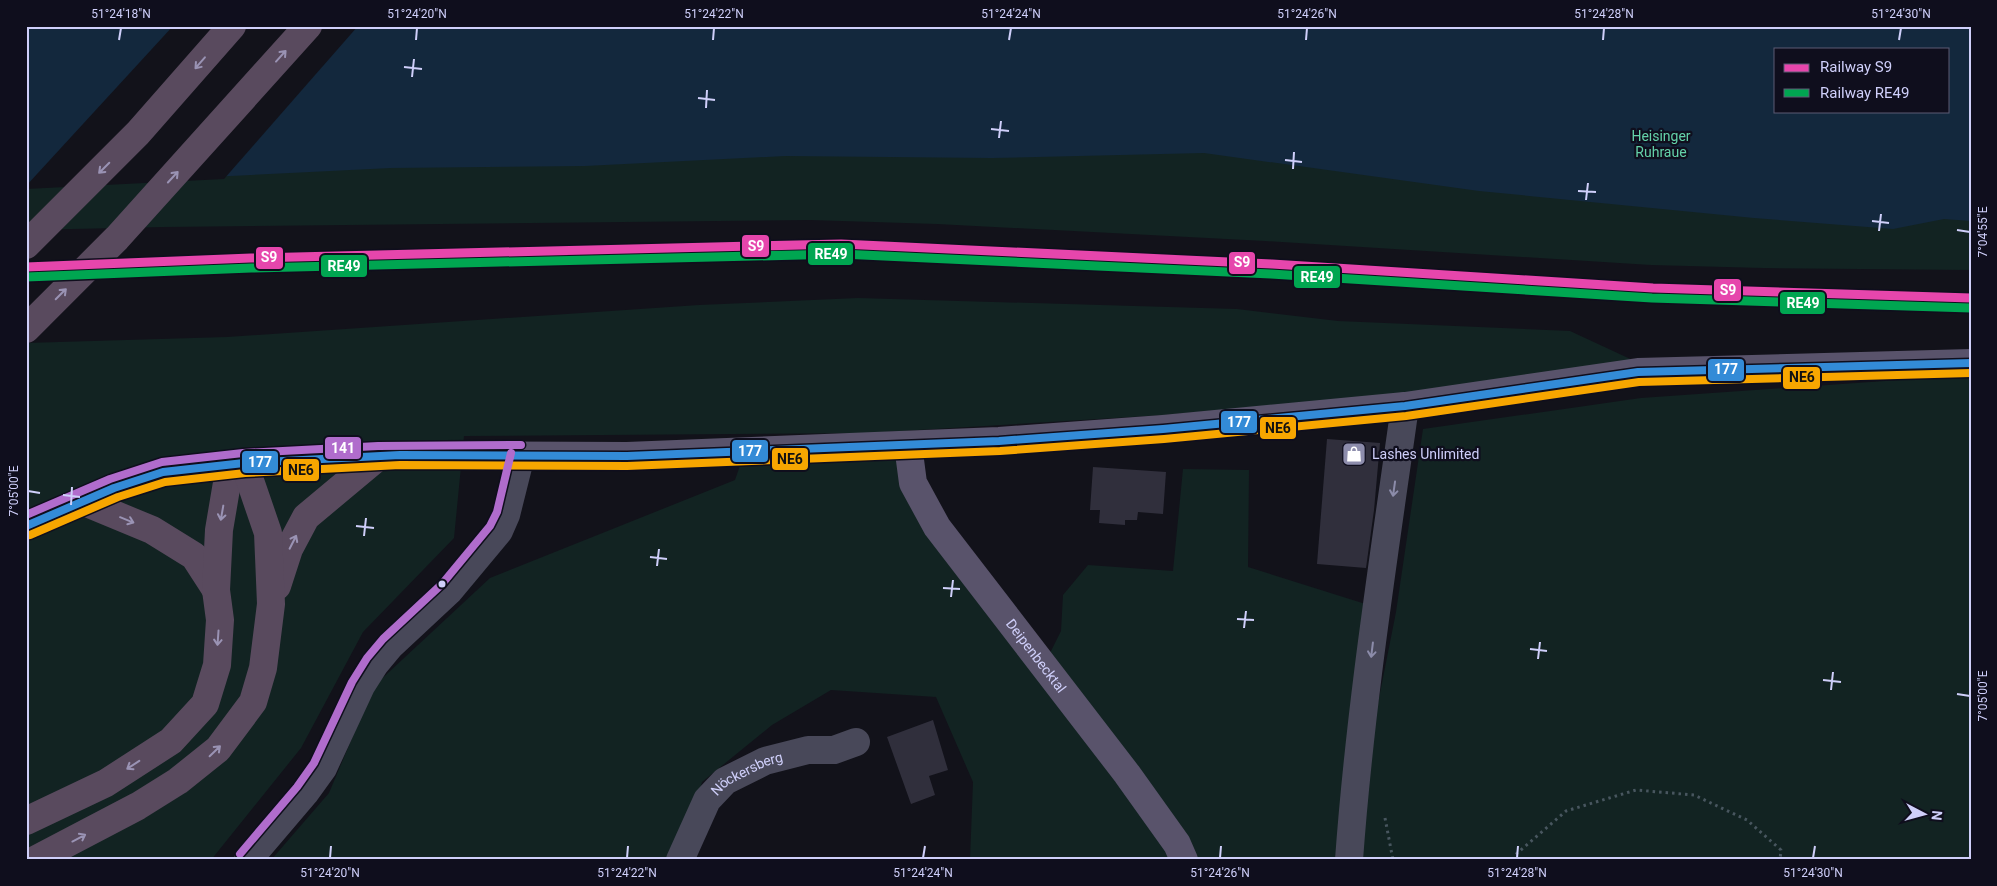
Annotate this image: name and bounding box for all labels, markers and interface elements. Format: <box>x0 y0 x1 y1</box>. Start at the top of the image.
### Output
text: 51°24'18"N <box>91 7 151 21</box>
text: 51°24'20"N <box>387 7 447 21</box>
text: 51°24'22"N <box>684 7 744 21</box>
text: 51°24'24"N <box>981 7 1041 21</box>
text: 51°24'26"N <box>1277 7 1337 21</box>
text: 51°24'28"N <box>1574 7 1634 21</box>
text: 51°24'30"N <box>1871 7 1931 21</box>
legend <box>1774 48 1950 112</box>
one-way arrow <box>276 49 287 62</box>
one-way arrow <box>194 56 205 69</box>
text: Railway S9 <box>1820 58 1892 76</box>
text: Railway RE49 <box>1820 84 1909 102</box>
park label: Heisinger Ruhraue <box>1631 128 1691 160</box>
one-way arrow <box>98 162 110 174</box>
one-way arrow <box>167 171 179 183</box>
text: 7°04'55"E <box>1976 206 1990 257</box>
line badge: S9 <box>741 234 770 258</box>
text: S9 <box>748 238 764 254</box>
line badge: RE49 <box>807 242 854 266</box>
line badge: S9 <box>255 246 284 270</box>
text: RE49 <box>815 246 847 262</box>
text: S9 <box>261 249 277 265</box>
line badge: S9 <box>1228 251 1256 275</box>
line badge: RE49 <box>320 254 368 278</box>
text: S9 <box>1234 254 1250 270</box>
text: RE49 <box>328 258 360 274</box>
line badge: RE49 <box>1293 265 1341 289</box>
text: RE49 <box>1301 269 1333 285</box>
line badge: S9 <box>1713 278 1742 302</box>
text: S9 <box>1720 282 1736 298</box>
one-way arrow <box>55 288 67 301</box>
line badge: RE49 <box>1779 291 1826 315</box>
text: RE49 <box>1787 295 1819 311</box>
line badge: 177 <box>1707 358 1745 382</box>
text: 177 <box>1714 361 1738 377</box>
line badge: NE6 <box>1782 366 1821 390</box>
text: NE6 <box>1789 369 1815 385</box>
line badge: 177 <box>1220 410 1258 434</box>
text: 177 <box>1227 414 1251 430</box>
line badge: NE6 <box>1259 416 1297 440</box>
text: NE6 <box>1265 420 1291 436</box>
line badge: 141 <box>324 436 362 460</box>
line badge: 177 <box>731 439 769 463</box>
text: 141 <box>331 440 355 456</box>
shop icon: Lashes Unlimited <box>1341 441 1367 467</box>
text: 177 <box>738 443 762 459</box>
place label: Lashes Unlimited <box>1372 446 1479 462</box>
line badge: NE6 <box>771 447 809 471</box>
line badge: 177 <box>241 450 279 474</box>
text: NE6 <box>777 451 803 467</box>
text: 177 <box>248 454 272 470</box>
line badge: NE6 <box>282 458 320 482</box>
text: NE6 <box>288 462 314 478</box>
text: 7°05'00"E <box>7 465 21 516</box>
one-way arrow <box>1389 480 1399 496</box>
one-way arrow <box>216 505 226 521</box>
one-way arrow <box>119 516 134 525</box>
one-way arrow <box>288 534 298 549</box>
unlabelled marker <box>437 579 447 589</box>
street label: Deipenbecktal <box>1003 616 1069 696</box>
one-way arrow <box>214 630 223 646</box>
one-way arrow <box>1367 641 1377 657</box>
text: 7°05'00"E <box>1976 670 1990 721</box>
one-way arrow <box>209 745 221 757</box>
street label: Nöckersberg <box>708 749 784 799</box>
one-way arrow <box>127 760 141 770</box>
north arrow <box>1900 788 1950 838</box>
text: N <box>1928 810 1945 821</box>
one-way arrow <box>71 833 86 843</box>
text: 51°24'20"N <box>300 866 360 880</box>
text: 51°24'22"N <box>597 866 657 880</box>
text: 51°24'24"N <box>893 866 953 880</box>
text: 51°24'26"N <box>1190 866 1250 880</box>
text: 51°24'28"N <box>1487 866 1547 880</box>
text: 51°24'30"N <box>1783 866 1843 880</box>

